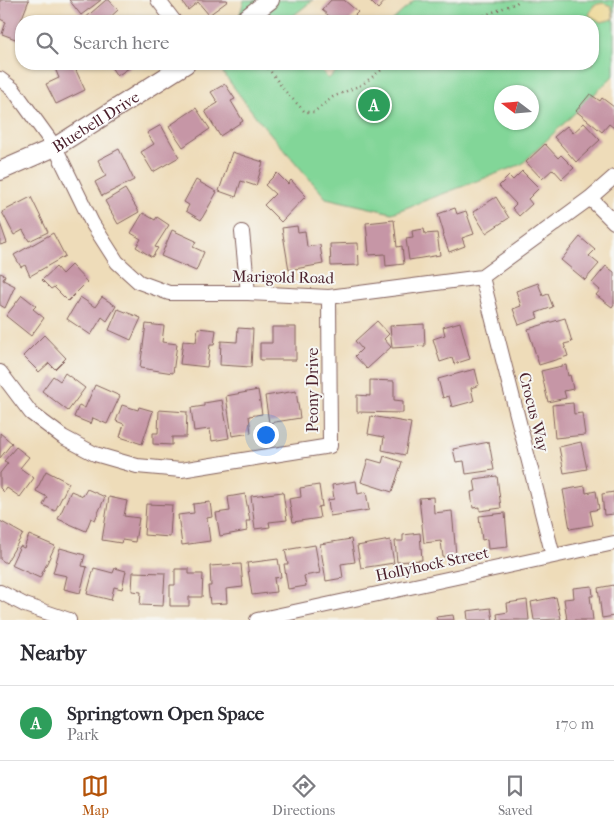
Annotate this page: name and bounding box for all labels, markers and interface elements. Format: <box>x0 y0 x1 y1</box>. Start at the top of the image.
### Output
search box <box>15 15 599 70</box>
icon: search <box>33 29 61 57</box>
text: Search here <box>73 32 169 54</box>
north arrow <box>494 85 539 130</box>
pin: A <box>358 86 390 124</box>
street label: Bluebell Drive <box>49 87 143 156</box>
street label: Marigold Road <box>232 267 334 287</box>
street label: Peony Drive <box>303 347 322 433</box>
street label: Crocus Way <box>515 370 553 454</box>
your location <box>253 422 279 448</box>
street label: Hollyhock Street <box>374 543 491 585</box>
text: Nearby <box>20 641 86 665</box>
text: Springtown Open Space <box>67 703 264 725</box>
text: A <box>31 714 41 733</box>
text: 170 m <box>555 714 594 733</box>
text: Park <box>67 725 99 744</box>
tab: Map <box>81 772 109 819</box>
tab: Directions <box>272 772 335 819</box>
tab: Saved <box>498 772 533 819</box>

